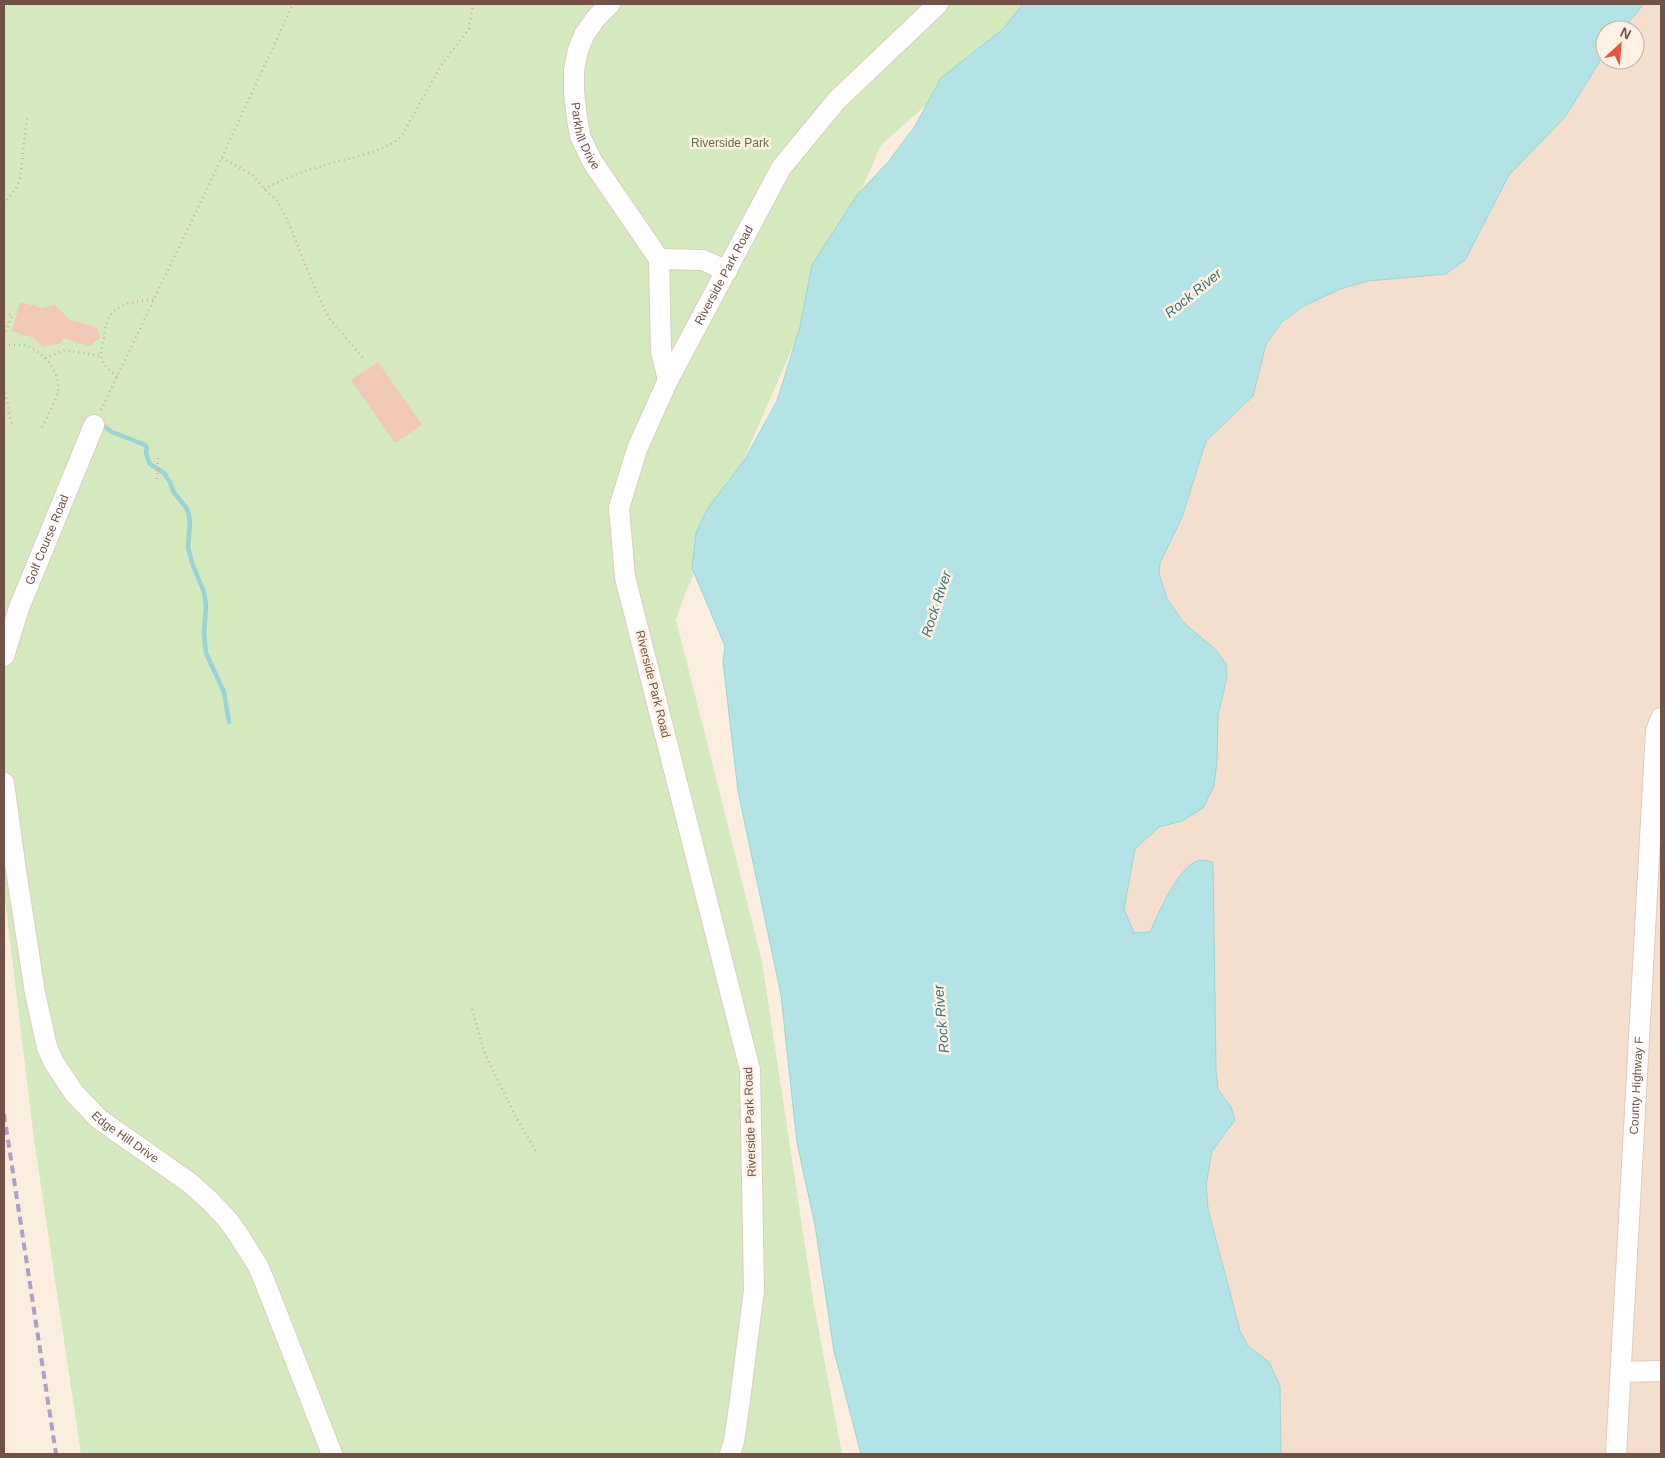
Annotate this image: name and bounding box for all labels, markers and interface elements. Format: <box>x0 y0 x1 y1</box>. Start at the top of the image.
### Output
north arrow <box>1595 20 1645 70</box>
text: N <box>1618 24 1634 43</box>
street label: Parkhill Drive <box>568 102 603 173</box>
park label: Riverside Park <box>691 136 770 150</box>
street label: Riverside Park Road <box>692 223 756 327</box>
water label: Rock River <box>1161 264 1226 321</box>
street label: Golf Course Road <box>22 493 72 587</box>
water label: Rock River <box>918 568 955 639</box>
street label: Riverside Park Road <box>633 629 673 739</box>
water label: Rock River <box>930 983 952 1054</box>
street label: County Highway F <box>1627 1036 1646 1135</box>
street label: Riverside Park Road <box>741 1067 759 1177</box>
street label: Edge Hill Drive <box>88 1108 162 1166</box>

